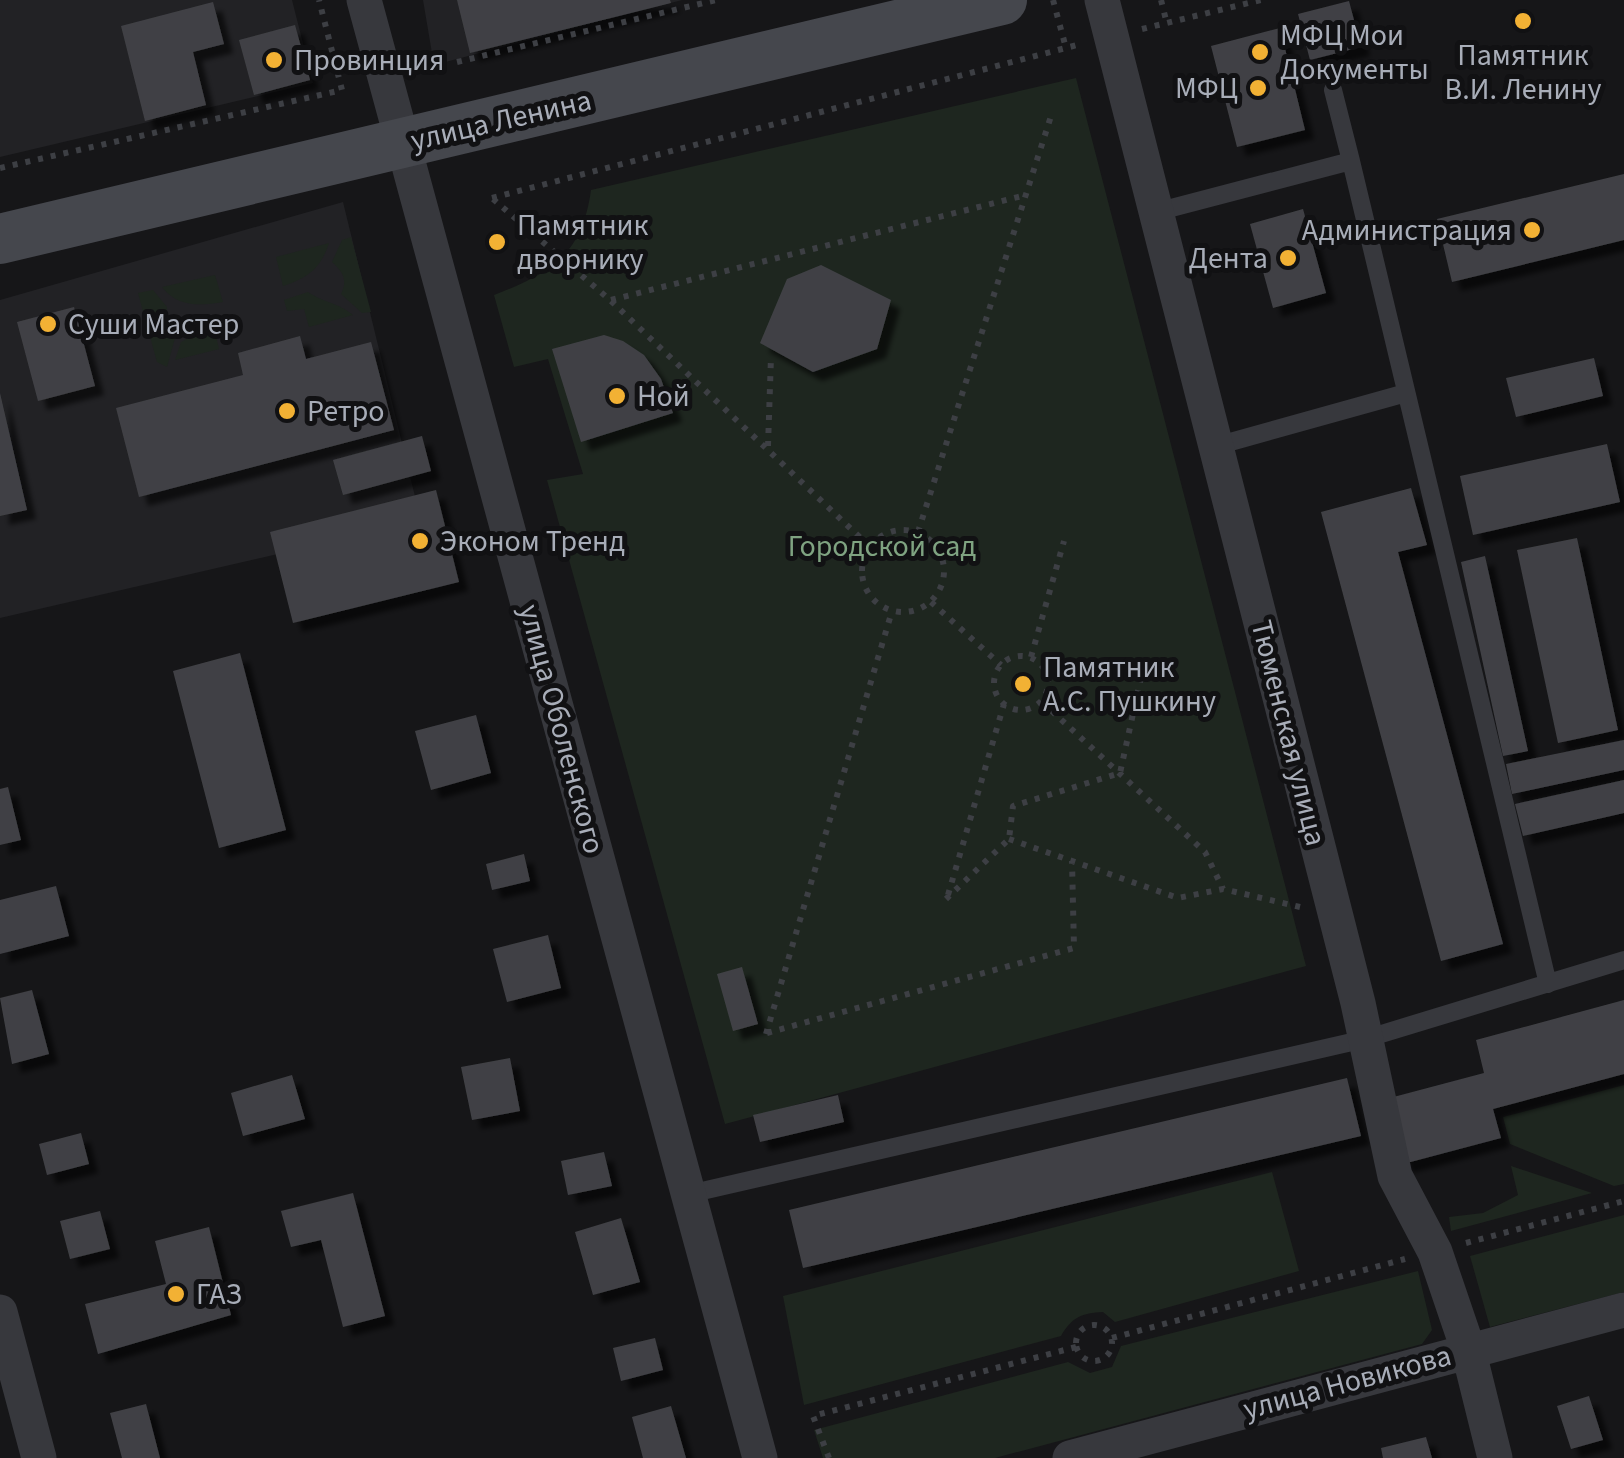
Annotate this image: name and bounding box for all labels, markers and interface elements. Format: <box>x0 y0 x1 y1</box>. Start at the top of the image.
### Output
marker: Памятник В.И. Ленину <box>1512 10 1534 32</box>
place label: МФЦ Мои Документы <box>1280 14 1429 91</box>
place label: Памятник В.И. Ленину <box>1445 34 1601 111</box>
place label: Провинция <box>294 39 444 82</box>
marker: МФЦ Мои Документы <box>1249 41 1271 63</box>
marker: Провинция <box>263 49 285 71</box>
place label: МФЦ <box>1175 67 1238 110</box>
marker: МФЦ <box>1247 77 1269 99</box>
street label: улица Ленина <box>407 79 596 162</box>
place label: Памятник дворнику <box>517 204 649 281</box>
place label: Администрация <box>1302 209 1512 252</box>
marker: Администрация <box>1521 219 1543 241</box>
marker: Памятник дворнику <box>486 231 508 253</box>
place label: Дента <box>1189 237 1268 280</box>
marker: Дента <box>1277 247 1299 269</box>
place label: Суши Мастер <box>68 303 239 346</box>
marker: Суши Мастер <box>37 313 59 335</box>
place label: Ной <box>637 375 690 418</box>
marker: Ной <box>606 385 628 407</box>
place label: Ретро <box>307 390 385 433</box>
marker: Ретро <box>276 400 298 422</box>
place label: Эконом Тренд <box>440 520 625 563</box>
park label: Городской сад <box>788 525 976 568</box>
marker: Эконом Тренд <box>409 530 431 552</box>
street label: улица Оболенского <box>508 600 615 859</box>
street label: Тюменская улица <box>1240 616 1337 850</box>
place label: Памятник А.С. Пушкину <box>1043 646 1216 723</box>
marker: Памятник А.С. Пушкину <box>1012 673 1034 695</box>
place label: ГАЗ <box>196 1273 242 1316</box>
marker: ГАЗ <box>165 1283 187 1305</box>
street label: улица Новикова <box>1238 1334 1456 1431</box>

